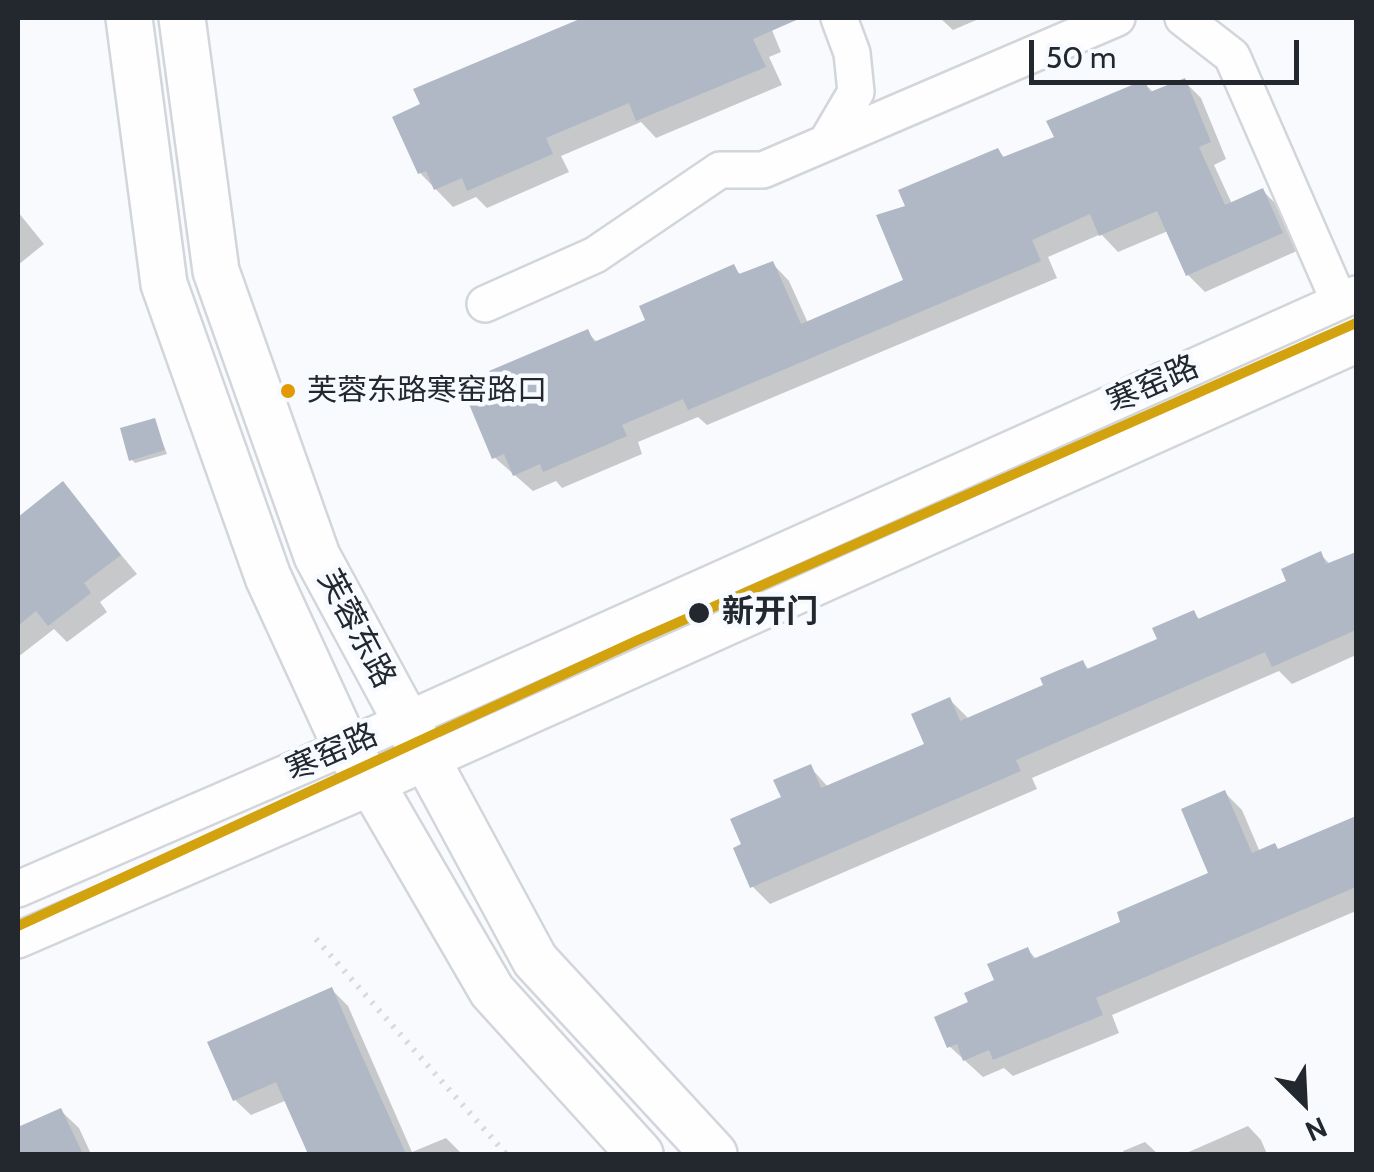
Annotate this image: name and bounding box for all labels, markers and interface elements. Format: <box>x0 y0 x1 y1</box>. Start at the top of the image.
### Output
scale bar <box>1034 20 1304 82</box>
text: 50 m <box>1046 39 1116 76</box>
street label: 寒窑路 <box>1101 348 1205 422</box>
place label: 芙蓉东路寒窑路口 <box>307 373 547 409</box>
marker: 芙蓉东路寒窑路口 <box>278 381 298 401</box>
street label: 芙蓉东路 <box>309 563 403 695</box>
place label: 新开门 <box>722 594 818 632</box>
marker: 新开门 <box>686 600 712 626</box>
street label: 寒窑路 <box>280 716 384 790</box>
north arrow <box>1254 1052 1354 1152</box>
text: N <box>1300 1110 1332 1149</box>

